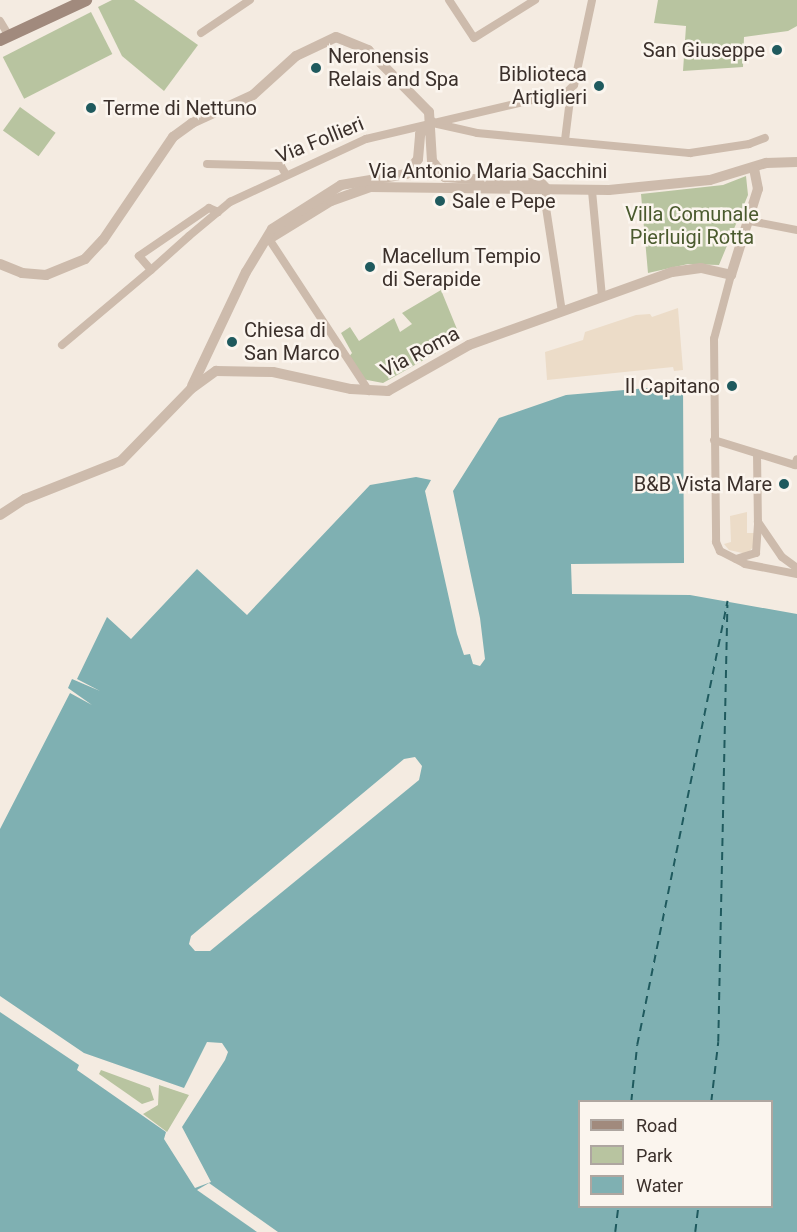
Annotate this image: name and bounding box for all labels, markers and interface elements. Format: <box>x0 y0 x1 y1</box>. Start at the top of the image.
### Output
place label: San Giuseppe <box>643 38 765 62</box>
marker: San Giuseppe <box>770 43 784 57</box>
place label: Neronensis Relais and Spa <box>328 45 459 92</box>
marker: Neronensis Relais and Spa <box>309 61 323 75</box>
place label: Biblioteca Artiglieri <box>499 62 587 109</box>
marker: Biblioteca Artiglieri <box>592 79 606 93</box>
place label: Terme di Nettuno <box>103 96 257 120</box>
marker: Terme di Nettuno <box>84 101 98 115</box>
street label: Via Follieri <box>273 112 367 168</box>
street label: Via Antonio Maria Sacchini <box>369 159 607 183</box>
place label: Sale e Pepe <box>452 189 556 213</box>
marker: Sale e Pepe <box>433 194 447 208</box>
park label: Villa Comunale Pierluigi Rotta <box>625 202 759 249</box>
place label: Macellum Tempio di Serapide <box>382 244 541 291</box>
marker: Macellum Tempio di Serapide <box>363 260 377 274</box>
place label: Chiesa di San Marco <box>244 318 340 365</box>
street label: Via Roma <box>377 321 463 383</box>
marker: Chiesa di San Marco <box>225 335 239 349</box>
place label: Il Capitano <box>625 374 720 398</box>
marker: Il Capitano <box>725 379 739 393</box>
place label: B&B Vista Mare <box>634 472 772 496</box>
marker: B&B Vista Mare <box>777 477 791 491</box>
legend <box>578 1100 773 1208</box>
text: Road <box>636 1115 677 1136</box>
text: Park <box>636 1145 672 1166</box>
text: Water <box>636 1175 683 1196</box>

